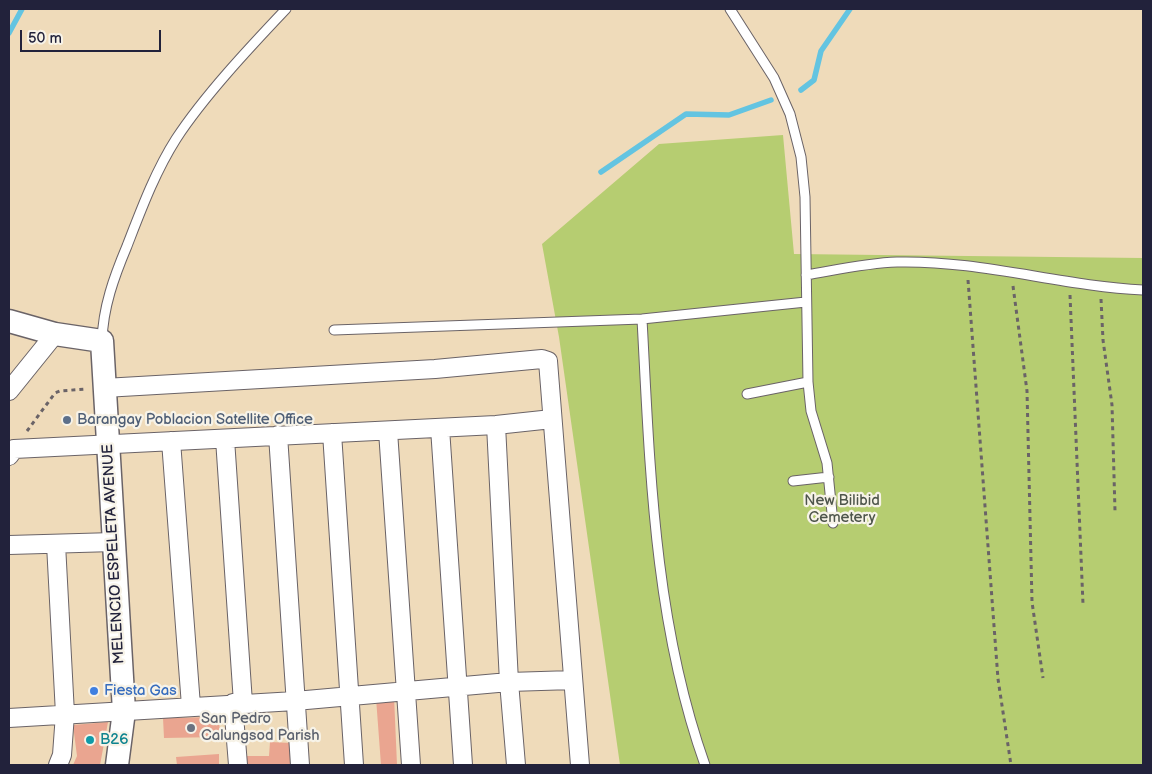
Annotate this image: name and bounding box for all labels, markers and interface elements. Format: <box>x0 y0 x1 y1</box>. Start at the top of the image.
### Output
scale bar <box>22 20 164 52</box>
text: 50 m <box>28 29 62 48</box>
place label: Barangay Poblacion Satellite Office <box>77 411 313 429</box>
marker: Barangay Poblacion Satellite Office <box>61 414 73 426</box>
street label: MELENCIO ESPELETA AVENUE <box>99 444 129 664</box>
park label: New Bilibid Cemetery <box>804 492 880 527</box>
place label: Fiesta Gas <box>104 682 177 700</box>
marker: Fiesta Gas <box>88 685 100 697</box>
place label: San Pedro Calungsod Parish <box>201 710 320 745</box>
marker: San Pedro Calungsod Parish <box>185 722 197 734</box>
place label: B26 <box>100 731 128 749</box>
marker: B26 <box>84 734 96 746</box>

